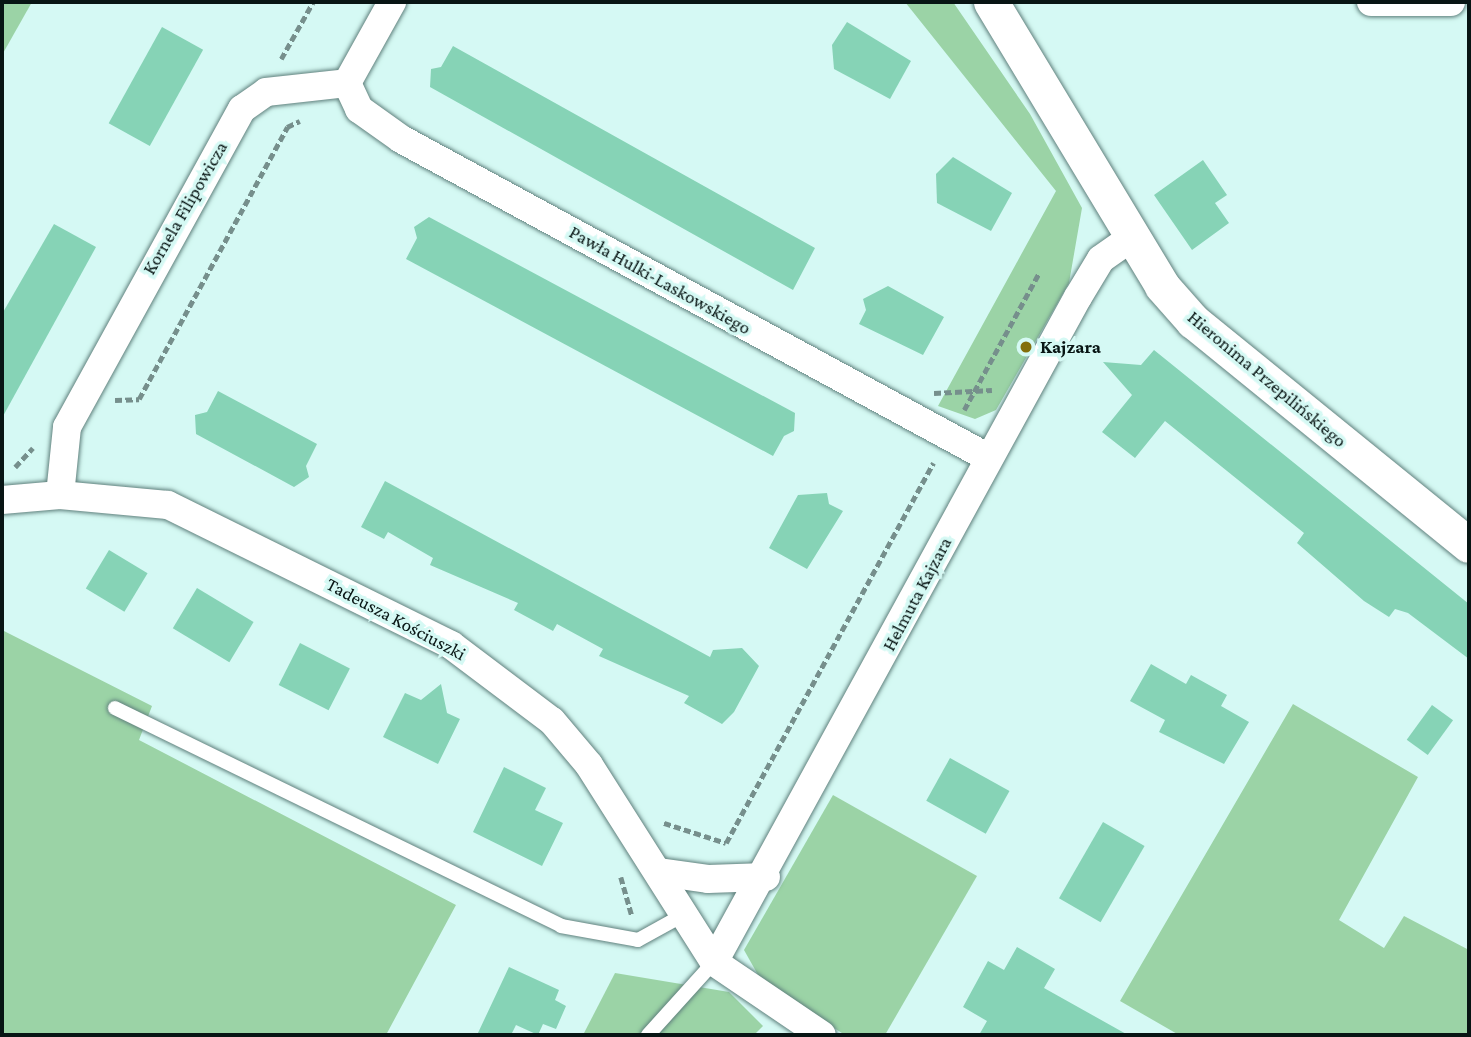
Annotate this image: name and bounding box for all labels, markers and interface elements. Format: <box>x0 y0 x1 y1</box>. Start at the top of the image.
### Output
street label: Kornela Filipowicza <box>138 137 232 279</box>
street label: Pawła Hulki-Laskowskiego <box>565 221 755 339</box>
street label: Hieronima Przepilińskiego <box>1183 306 1351 452</box>
place label: Kajzara <box>1040 336 1101 358</box>
marker: Kajzara <box>1018 339 1034 355</box>
street label: Helmuta Kajzara <box>877 533 957 655</box>
street label: Tadeusza Kościuszki <box>322 573 470 665</box>

